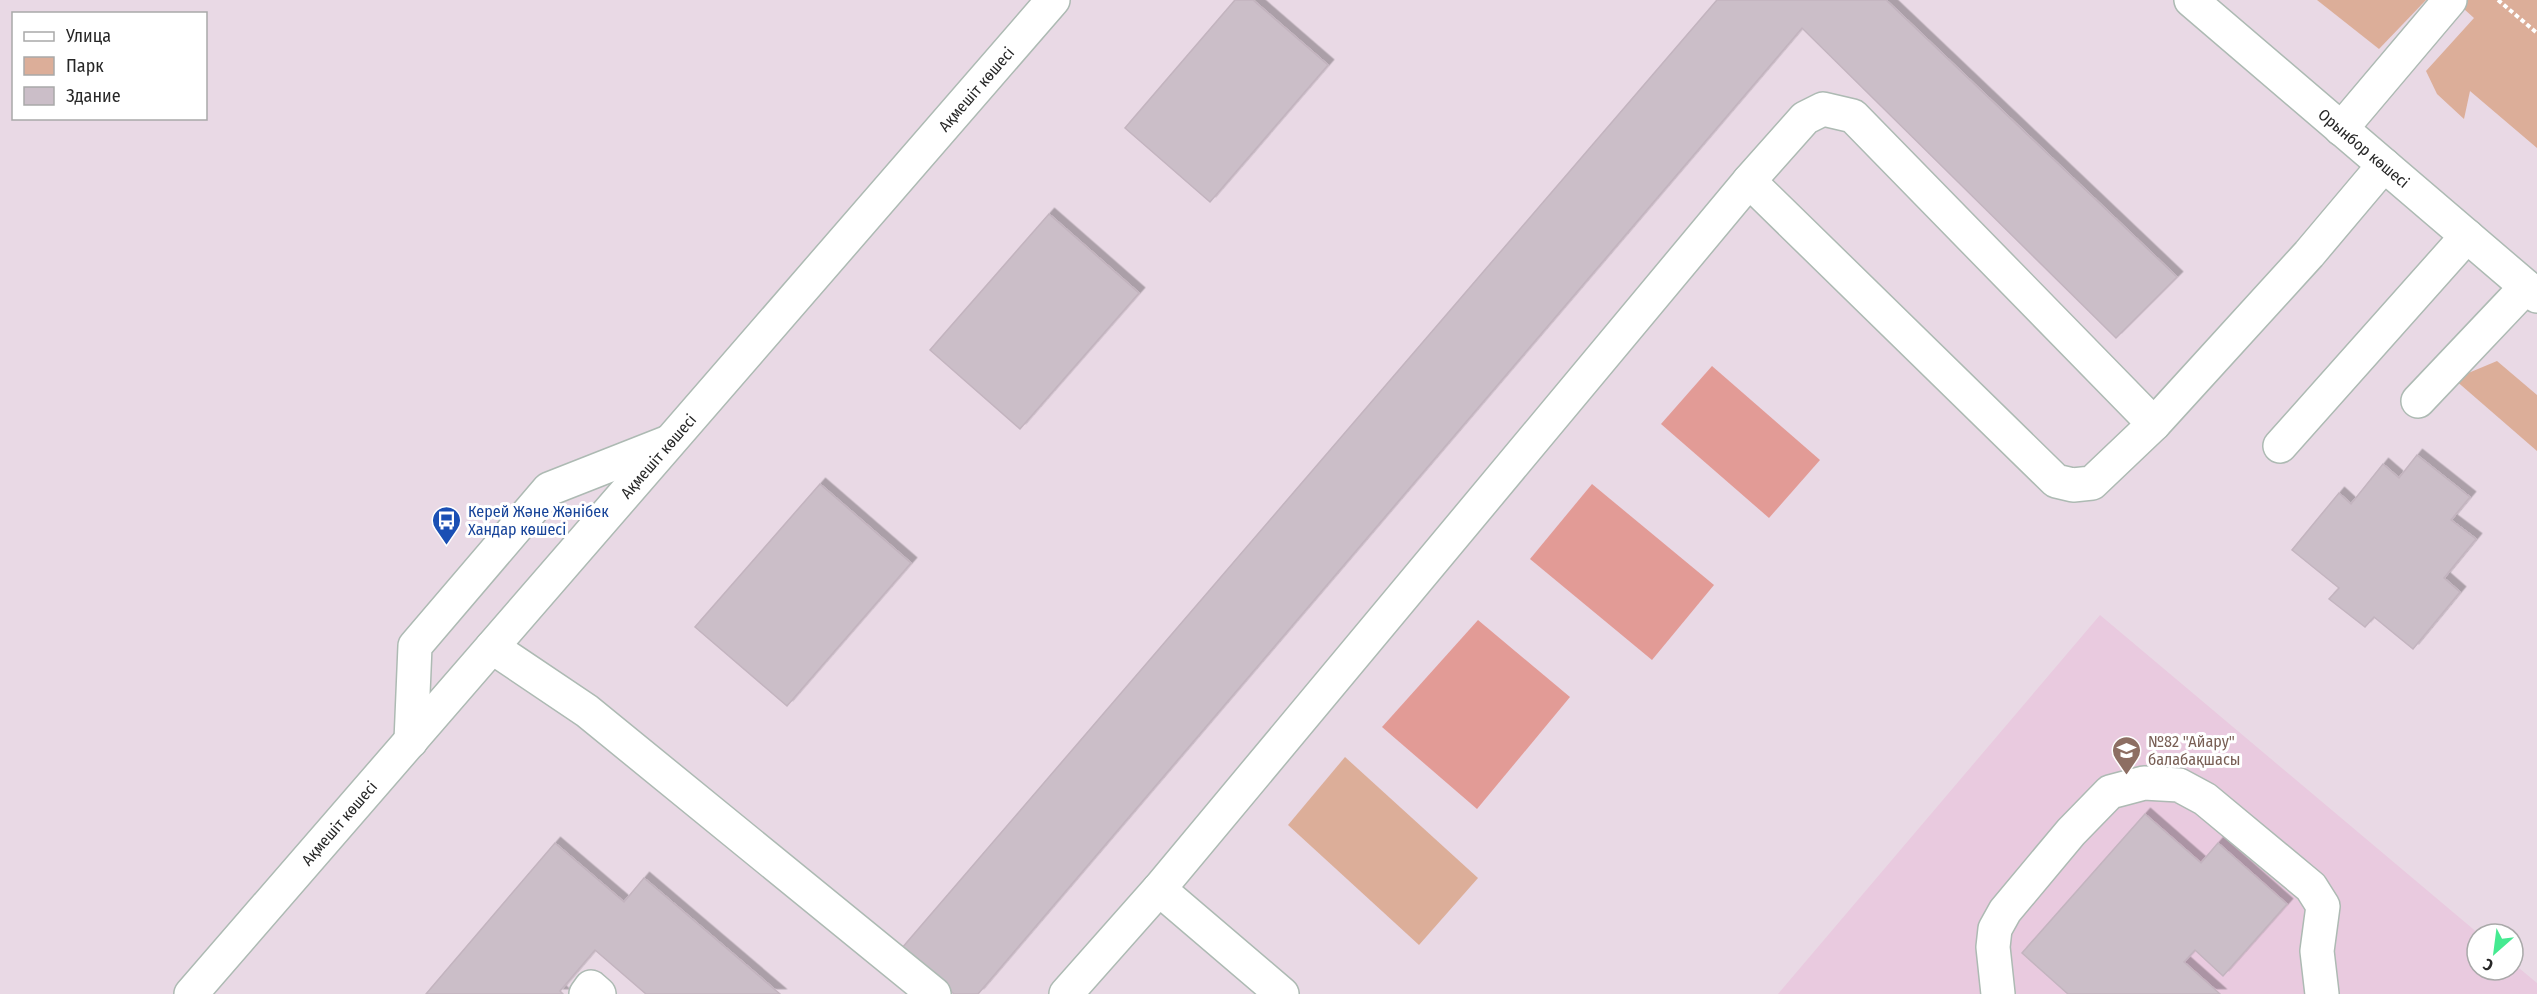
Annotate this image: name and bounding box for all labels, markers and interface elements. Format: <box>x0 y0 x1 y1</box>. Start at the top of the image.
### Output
legend <box>12 12 207 120</box>
text: Улица <box>65 25 111 47</box>
street label: Ақмешіт көшесі <box>935 43 1018 135</box>
text: Парк <box>66 55 104 77</box>
text: Здание <box>66 85 121 107</box>
street label: Орынбор көшесі <box>2314 105 2413 192</box>
street label: Ақмешіт көшесі <box>617 410 700 502</box>
place label: Керей Және Жәнібек Хандар көшесі <box>468 502 609 539</box>
bus stop icon: Керей Және Жәнібек Хандар көшесі <box>431 504 463 546</box>
place label: №82 "Айару" балабақшасы <box>2148 732 2240 769</box>
school or university icon: №82 "Айару" балабақшасы <box>2111 734 2143 776</box>
street label: Ақмешіт көшесі <box>298 777 381 869</box>
north arrow <box>2465 922 2525 982</box>
text: С <box>2479 954 2496 975</box>

